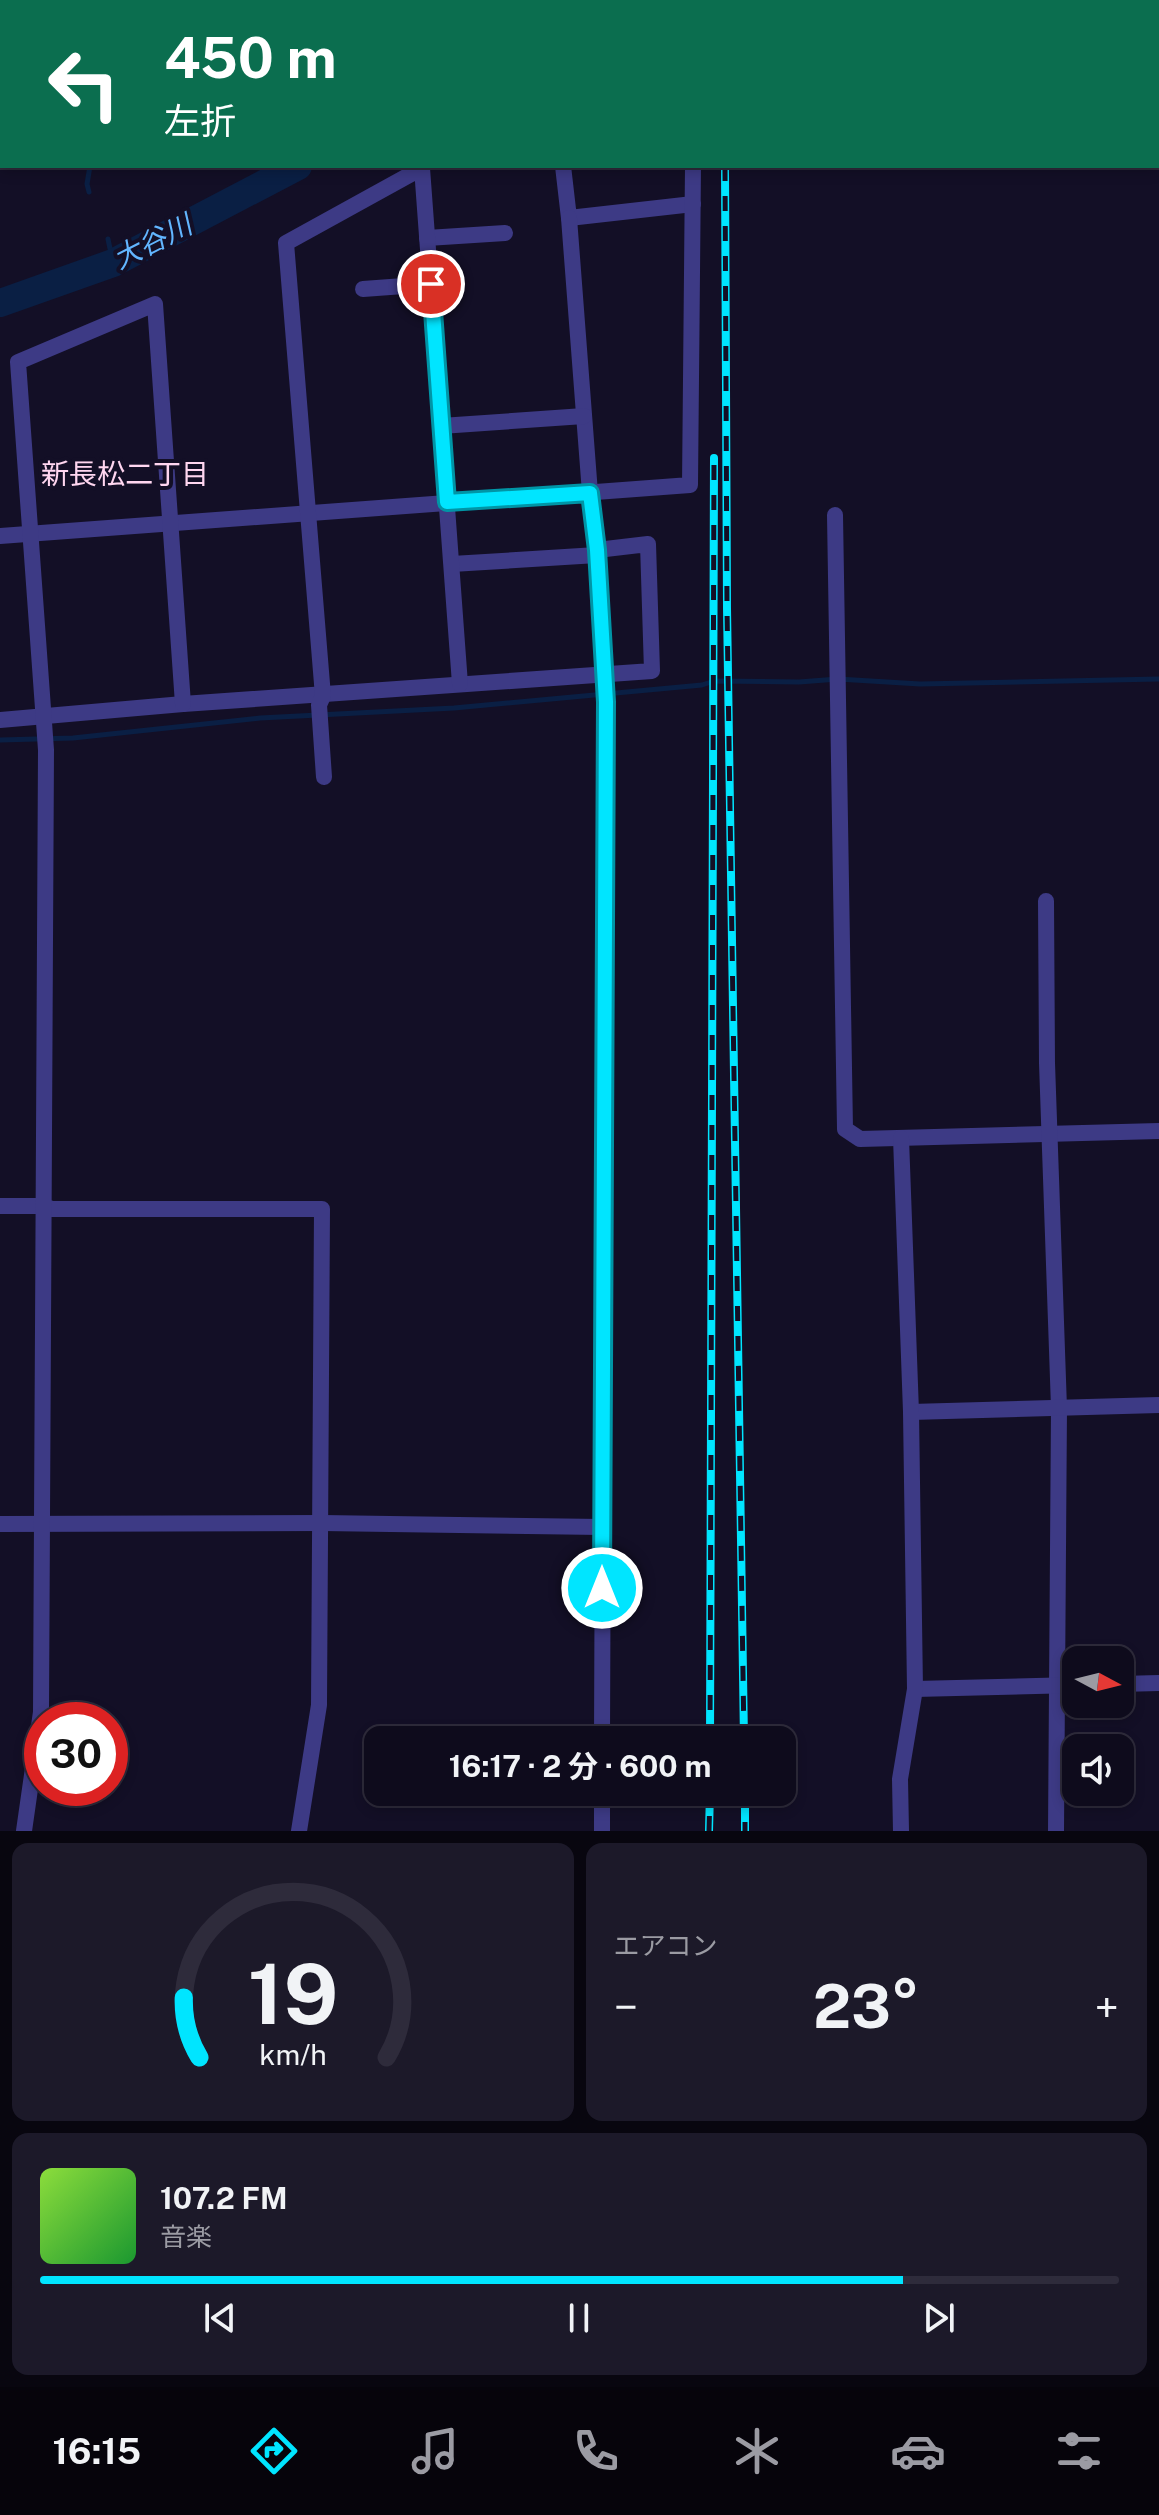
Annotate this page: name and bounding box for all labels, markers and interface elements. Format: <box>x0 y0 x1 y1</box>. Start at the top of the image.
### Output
text: 450 m <box>164 25 337 91</box>
icon: left <box>32 32 136 136</box>
text: 左折 <box>164 100 236 142</box>
water label: 大谷川 <box>107 206 200 275</box>
pin <box>397 250 465 318</box>
icon: arrive <box>409 262 453 306</box>
district label: 新長松二丁目 <box>41 457 209 490</box>
position arrow <box>560 1546 644 1630</box>
north arrow <box>1062 1646 1134 1718</box>
map controls <box>1062 1646 1134 1806</box>
speed limit sign: 30 <box>24 1702 128 1806</box>
button: sound <box>1062 1734 1134 1806</box>
text: 16:17 · 2 分 · 600 m <box>449 1748 711 1784</box>
text: エアコン <box>614 1930 718 1961</box>
text: 19 <box>248 1945 338 2043</box>
text: 23° <box>813 1971 919 2042</box>
text: − <box>614 1981 638 2033</box>
text: + <box>1095 1981 1119 2033</box>
text: km/h <box>259 2038 326 2071</box>
text: 107.2 FM <box>160 2180 287 2216</box>
text: 音楽 <box>160 2221 212 2252</box>
icon: previous <box>198 2296 242 2340</box>
icon: pause <box>557 2296 601 2340</box>
icon: next <box>917 2296 961 2340</box>
icon: directions <box>246 2423 302 2479</box>
icon: music <box>407 2423 463 2479</box>
icon: phone <box>568 2423 624 2479</box>
icon: climate <box>729 2423 785 2479</box>
icon: car <box>890 2423 946 2479</box>
icon: filters <box>1051 2423 1107 2479</box>
text: 16:15 <box>52 2430 141 2472</box>

